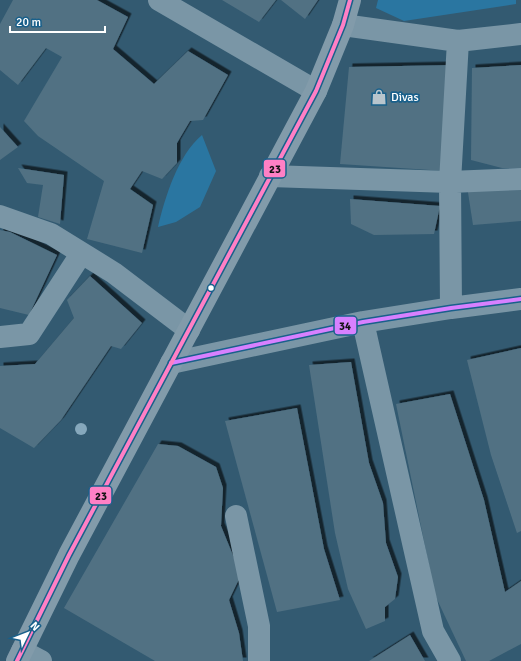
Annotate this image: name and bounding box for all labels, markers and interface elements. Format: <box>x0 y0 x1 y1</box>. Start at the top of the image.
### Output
scale bar <box>10 8 105 34</box>
text: 20 m <box>16 15 41 30</box>
shop icon: Divas <box>370 88 388 106</box>
place label: Divas <box>391 90 419 105</box>
line badge: 23 <box>263 159 286 178</box>
text: 23 <box>269 163 281 176</box>
unlabelled marker <box>206 283 216 293</box>
line badge: 34 <box>334 316 357 335</box>
text: 34 <box>339 320 351 333</box>
line badge: 23 <box>89 486 112 505</box>
text: 23 <box>95 490 107 503</box>
north arrow <box>8 613 48 653</box>
text: N <box>28 619 42 634</box>

